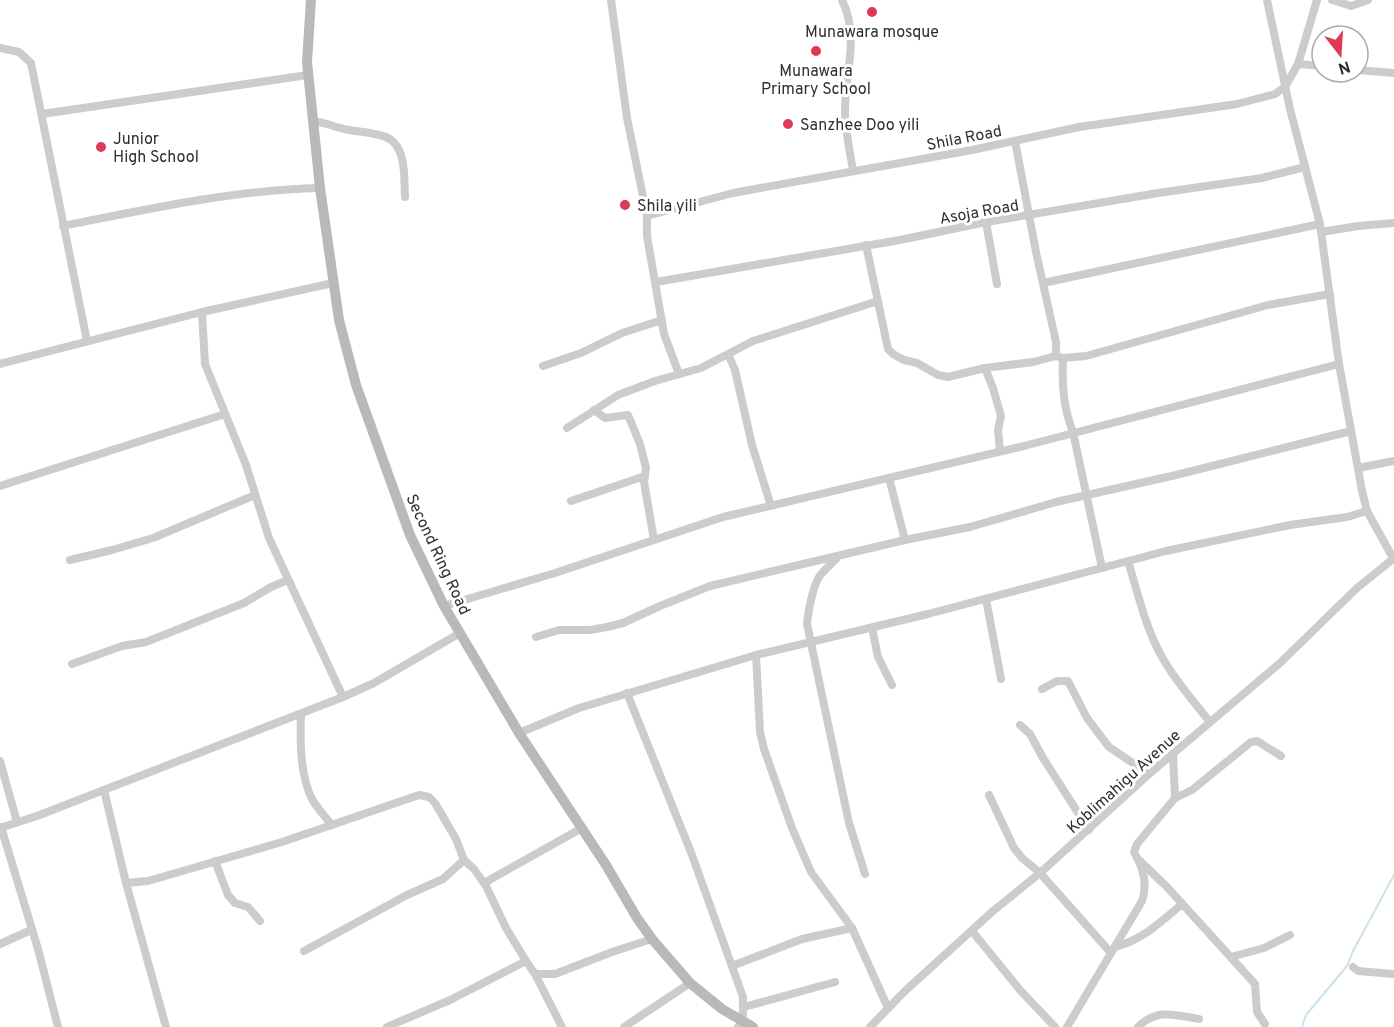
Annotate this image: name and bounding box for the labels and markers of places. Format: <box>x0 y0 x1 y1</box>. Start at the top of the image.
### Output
marker: Munawara mosque <box>865 5 879 19</box>
place label: Munawara mosque <box>805 23 939 43</box>
marker: Munawara Primary School <box>809 44 823 58</box>
place label: Munawara Primary School <box>761 62 871 100</box>
place label: Sanzhee Doo yili <box>800 116 919 136</box>
marker: Sanzhee Doo yili <box>781 117 795 131</box>
place label: Junior High School <box>113 130 199 168</box>
marker: Junior High School <box>94 140 108 154</box>
place label: Shila yili <box>637 197 697 217</box>
marker: Shila yili <box>618 198 632 212</box>

